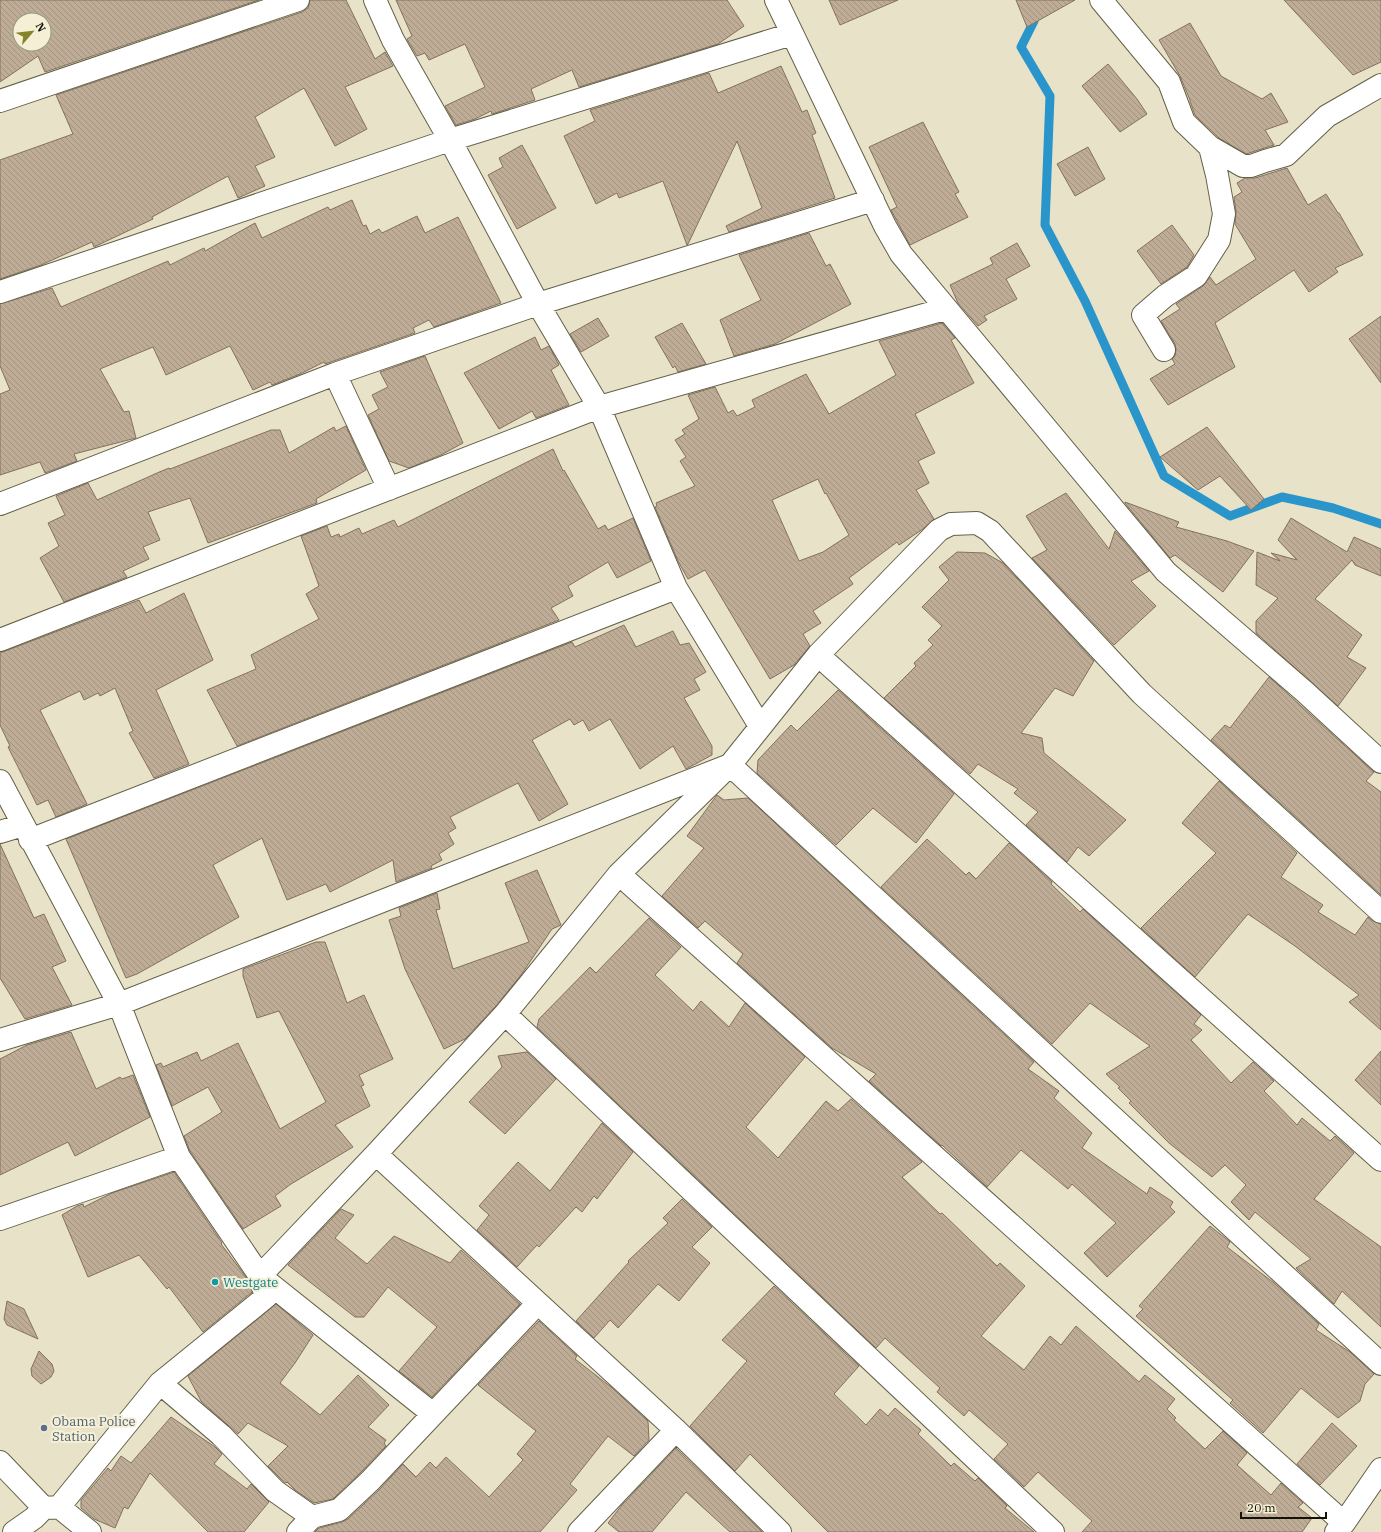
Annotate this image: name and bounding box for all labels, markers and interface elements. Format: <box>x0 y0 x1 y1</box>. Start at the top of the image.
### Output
north arrow <box>12 12 52 52</box>
text: N <box>33 20 49 35</box>
place label: Westgate <box>223 1274 278 1291</box>
marker: Westgate <box>210 1277 220 1287</box>
place label: Obama Police Station <box>52 1413 136 1445</box>
marker: Obama Police Station <box>39 1423 49 1433</box>
scale bar <box>1241 1494 1326 1520</box>
text: 20 m <box>1247 1500 1276 1515</box>

